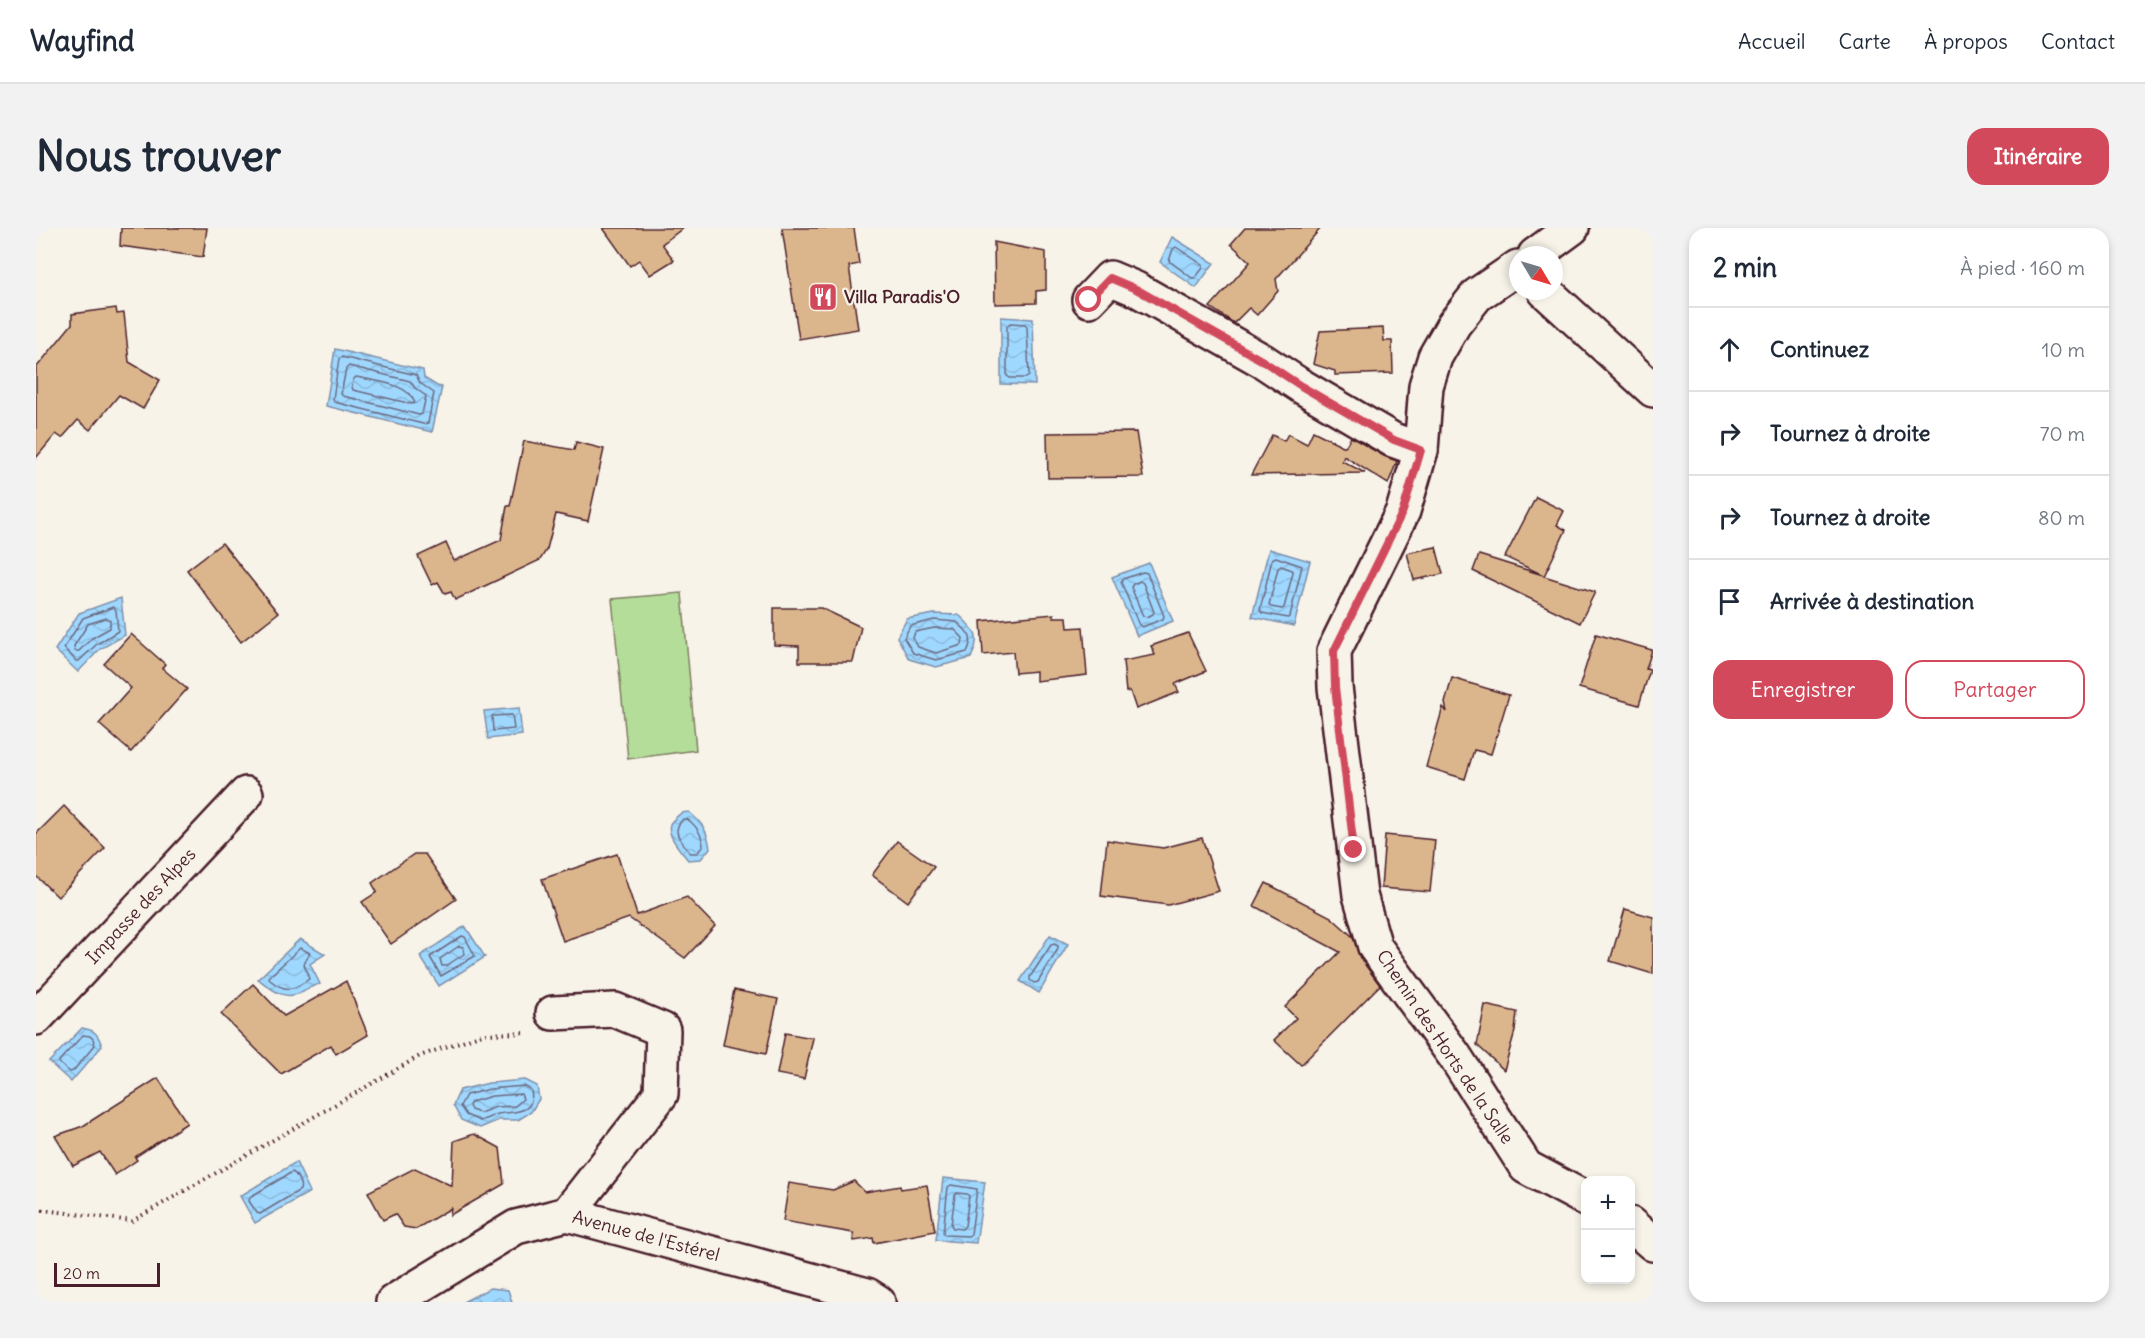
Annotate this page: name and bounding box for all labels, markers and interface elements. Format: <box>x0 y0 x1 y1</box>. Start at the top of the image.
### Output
text: Wayfind <box>30 23 134 59</box>
text: Accueil <box>1738 28 1806 55</box>
text: Carte <box>1839 28 1891 55</box>
text: À propos <box>1924 28 2008 55</box>
text: Contact <box>2041 28 2115 55</box>
button: Itinéraire <box>1967 128 2109 185</box>
text: Nous trouver <box>36 130 281 182</box>
north arrow <box>1509 246 1563 300</box>
text: 2 min <box>1713 251 1777 284</box>
text: À pied · 160 m <box>1960 255 2085 280</box>
restaurant icon: Villa Paradis'O <box>807 281 839 313</box>
place label: Villa Paradis'O <box>844 285 960 308</box>
route start <box>1075 286 1101 312</box>
icon: ahead <box>1713 333 1746 366</box>
text: Continuez <box>1770 335 1869 363</box>
text: 10 m <box>2042 337 2085 362</box>
icon: right <box>1713 417 1746 450</box>
text: Tournez à droite <box>1770 419 1930 447</box>
text: 70 m <box>2040 421 2085 446</box>
icon: right <box>1713 501 1746 534</box>
text: Tournez à droite <box>1770 503 1930 531</box>
text: 80 m <box>2038 505 2085 530</box>
icon: arrive <box>1713 585 1746 618</box>
text: Arrivée à destination <box>1770 587 1974 615</box>
button: Enregistrer <box>1713 660 1893 719</box>
button: Partager <box>1905 660 2085 719</box>
route end <box>1340 836 1366 862</box>
street label: Impasse des Alpes <box>81 843 200 969</box>
street label: Chemin des Horts de la Salle <box>1372 945 1519 1148</box>
map controls <box>1581 1176 1635 1284</box>
button: + <box>1581 1176 1635 1230</box>
street label: Avenue de l'Estérel <box>570 1205 722 1266</box>
button: − <box>1581 1230 1635 1284</box>
scale bar <box>54 1260 160 1288</box>
text: 20 m <box>63 1263 100 1283</box>

